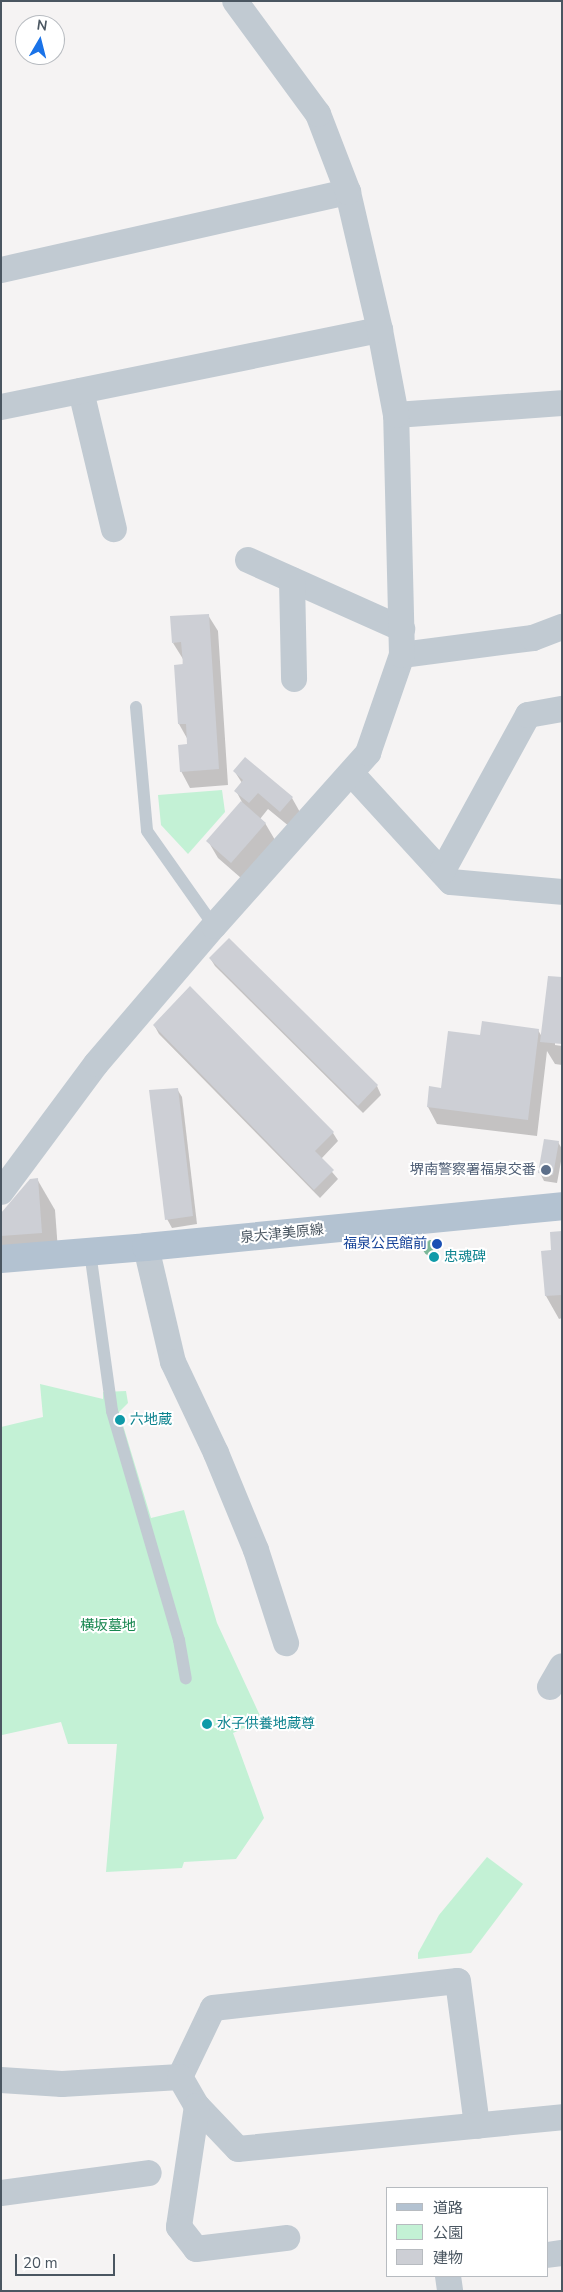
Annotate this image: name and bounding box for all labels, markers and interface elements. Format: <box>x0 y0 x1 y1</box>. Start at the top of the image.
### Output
north arrow <box>15 15 65 65</box>
text: N <box>35 16 49 36</box>
place label: 堺南警察署福泉交番 <box>410 1162 536 1178</box>
marker: 堺南警察署福泉交番 <box>540 1164 552 1176</box>
street label: 泉大津美原線 <box>239 1221 325 1247</box>
place label: 福泉公民館前 <box>343 1236 427 1252</box>
marker: 福泉公民館前 <box>431 1238 443 1250</box>
place label: 忠魂碑 <box>444 1249 486 1265</box>
marker: 忠魂碑 <box>428 1251 440 1263</box>
place label: 六地蔵 <box>130 1412 172 1428</box>
marker: 六地蔵 <box>114 1414 126 1426</box>
park label: 横坂墓地 <box>80 1618 136 1634</box>
place label: 水子供養地蔵尊 <box>217 1716 315 1732</box>
marker: 水子供養地蔵尊 <box>201 1718 213 1730</box>
legend <box>386 2187 548 2277</box>
text: 道路 <box>433 2198 463 2218</box>
text: 公園 <box>433 2223 463 2243</box>
scale bar <box>18 2244 118 2276</box>
text: 建物 <box>433 2248 463 2268</box>
text: 20 m <box>23 2253 58 2273</box>

